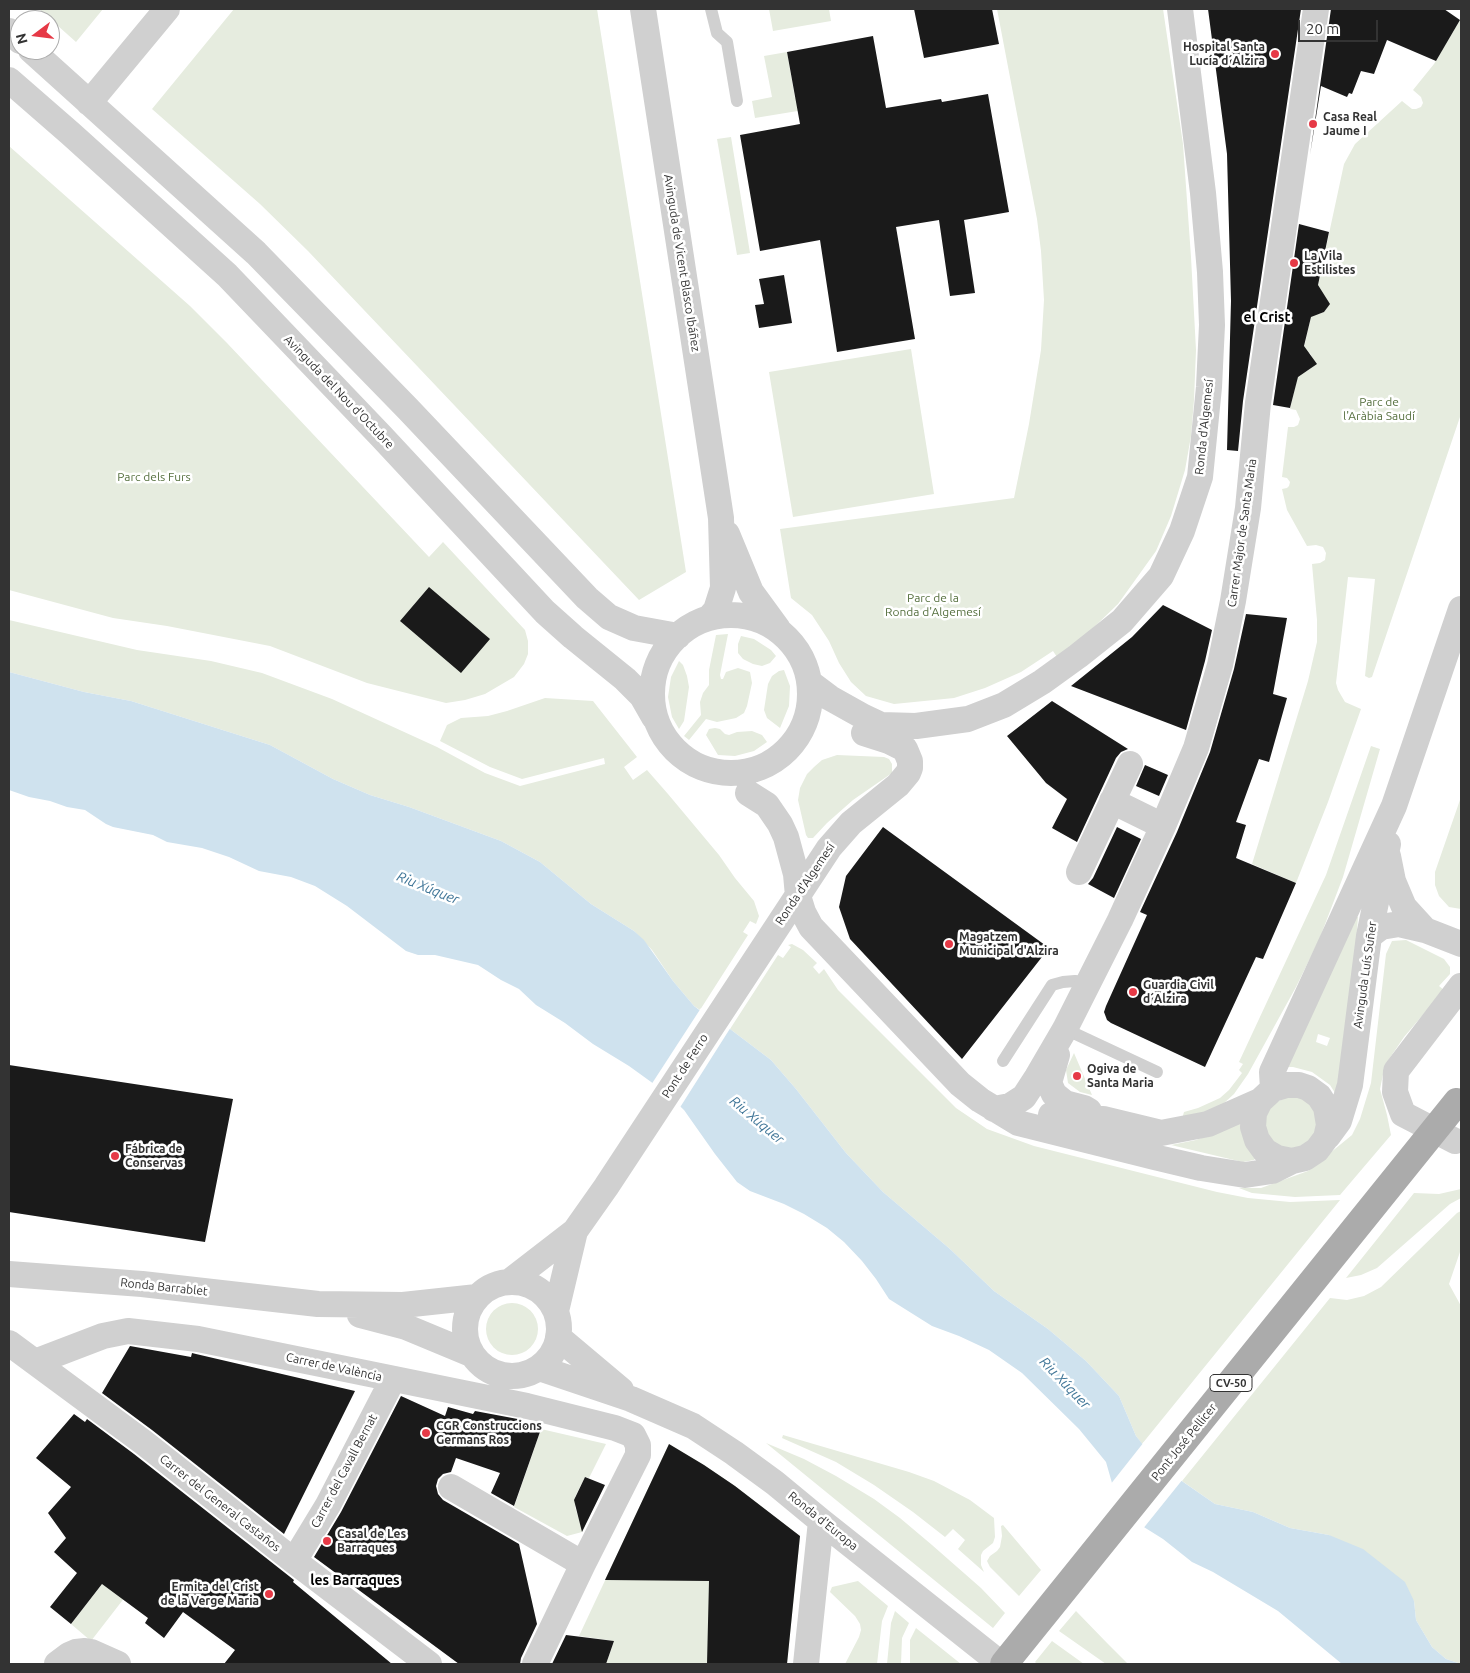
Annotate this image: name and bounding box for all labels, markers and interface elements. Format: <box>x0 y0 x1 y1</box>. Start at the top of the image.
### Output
north arrow <box>10 10 60 60</box>
scale bar <box>1300 10 1380 42</box>
text: 20 m <box>1306 20 1339 37</box>
text: N <box>12 32 31 46</box>
place label: Hospital Santa Lucía d´Alzira <box>1183 40 1265 68</box>
marker: Hospital Santa Lucía d´Alzira <box>1269 48 1281 60</box>
place label: Casa Real Jaume I <box>1323 110 1377 138</box>
marker: Casa Real Jaume I <box>1307 118 1319 130</box>
street label: Avinguda de Vicent Blasco Ibáñez <box>661 173 703 353</box>
place label: La Vila Estilistes <box>1304 249 1356 277</box>
marker: La Vila Estilistes <box>1288 257 1300 269</box>
district label: el Crist <box>1244 309 1290 325</box>
street label: Avinguda del Nou d'Octubre <box>281 332 397 452</box>
street label: Ronda d'Algemesí <box>1192 379 1216 475</box>
park label: Parc de l'Aràbia Saudí <box>1343 395 1415 423</box>
street label: Carrer Major de Santa Maria <box>1224 458 1260 608</box>
park label: Parc dels Furs <box>117 470 191 484</box>
park label: Parc de la Ronda d'Algemesí <box>885 591 981 619</box>
street label: Ronda d'Algemesí <box>772 840 838 928</box>
water label: Riu Xúquer <box>394 868 462 908</box>
street label: Avinguda Luís Suñer <box>1350 921 1380 1029</box>
place label: Magatzem Municipal d'Alzira <box>959 930 1059 958</box>
marker: Magatzem Municipal d'Alzira <box>943 938 955 950</box>
place label: Guardia Civil d´Alzira <box>1143 978 1214 1006</box>
marker: Guardia Civil d´Alzira <box>1127 986 1139 998</box>
street label: Pont de Ferro <box>659 1031 711 1101</box>
place label: Ogiva de Santa Maria <box>1087 1062 1154 1090</box>
marker: Ogiva de Santa Maria <box>1071 1070 1083 1082</box>
water label: Riu Xúquer <box>726 1092 788 1148</box>
place label: Fábrica de Conservas <box>125 1142 183 1170</box>
marker: Fábrica de Conservas <box>109 1150 121 1162</box>
street label: Ronda Barrablet <box>120 1275 208 1299</box>
street label: Carrer de València <box>285 1350 383 1384</box>
water label: Riu Xúquer <box>1036 1354 1094 1412</box>
road number: CV-50 <box>1210 1375 1252 1392</box>
street label: Pont José Pellicer <box>1148 1400 1220 1484</box>
street label: Carrer del Cavall Bernat <box>308 1411 380 1531</box>
place label: CGR Construccions Germans Ros <box>436 1419 542 1447</box>
marker: CGR Construccions Germans Ros <box>420 1427 432 1439</box>
street label: Carrer del General Castaños <box>157 1451 283 1555</box>
street label: Ronda d'Europa <box>785 1489 861 1553</box>
place label: Casal de Les Barraques <box>337 1527 406 1555</box>
marker: Casal de Les Barraques <box>321 1535 333 1547</box>
district label: les Barraques <box>310 1572 400 1588</box>
place label: Ermita del Crist de la Verge Maria <box>161 1580 259 1608</box>
marker: Ermita del Crist de la Verge Maria <box>263 1588 275 1600</box>

